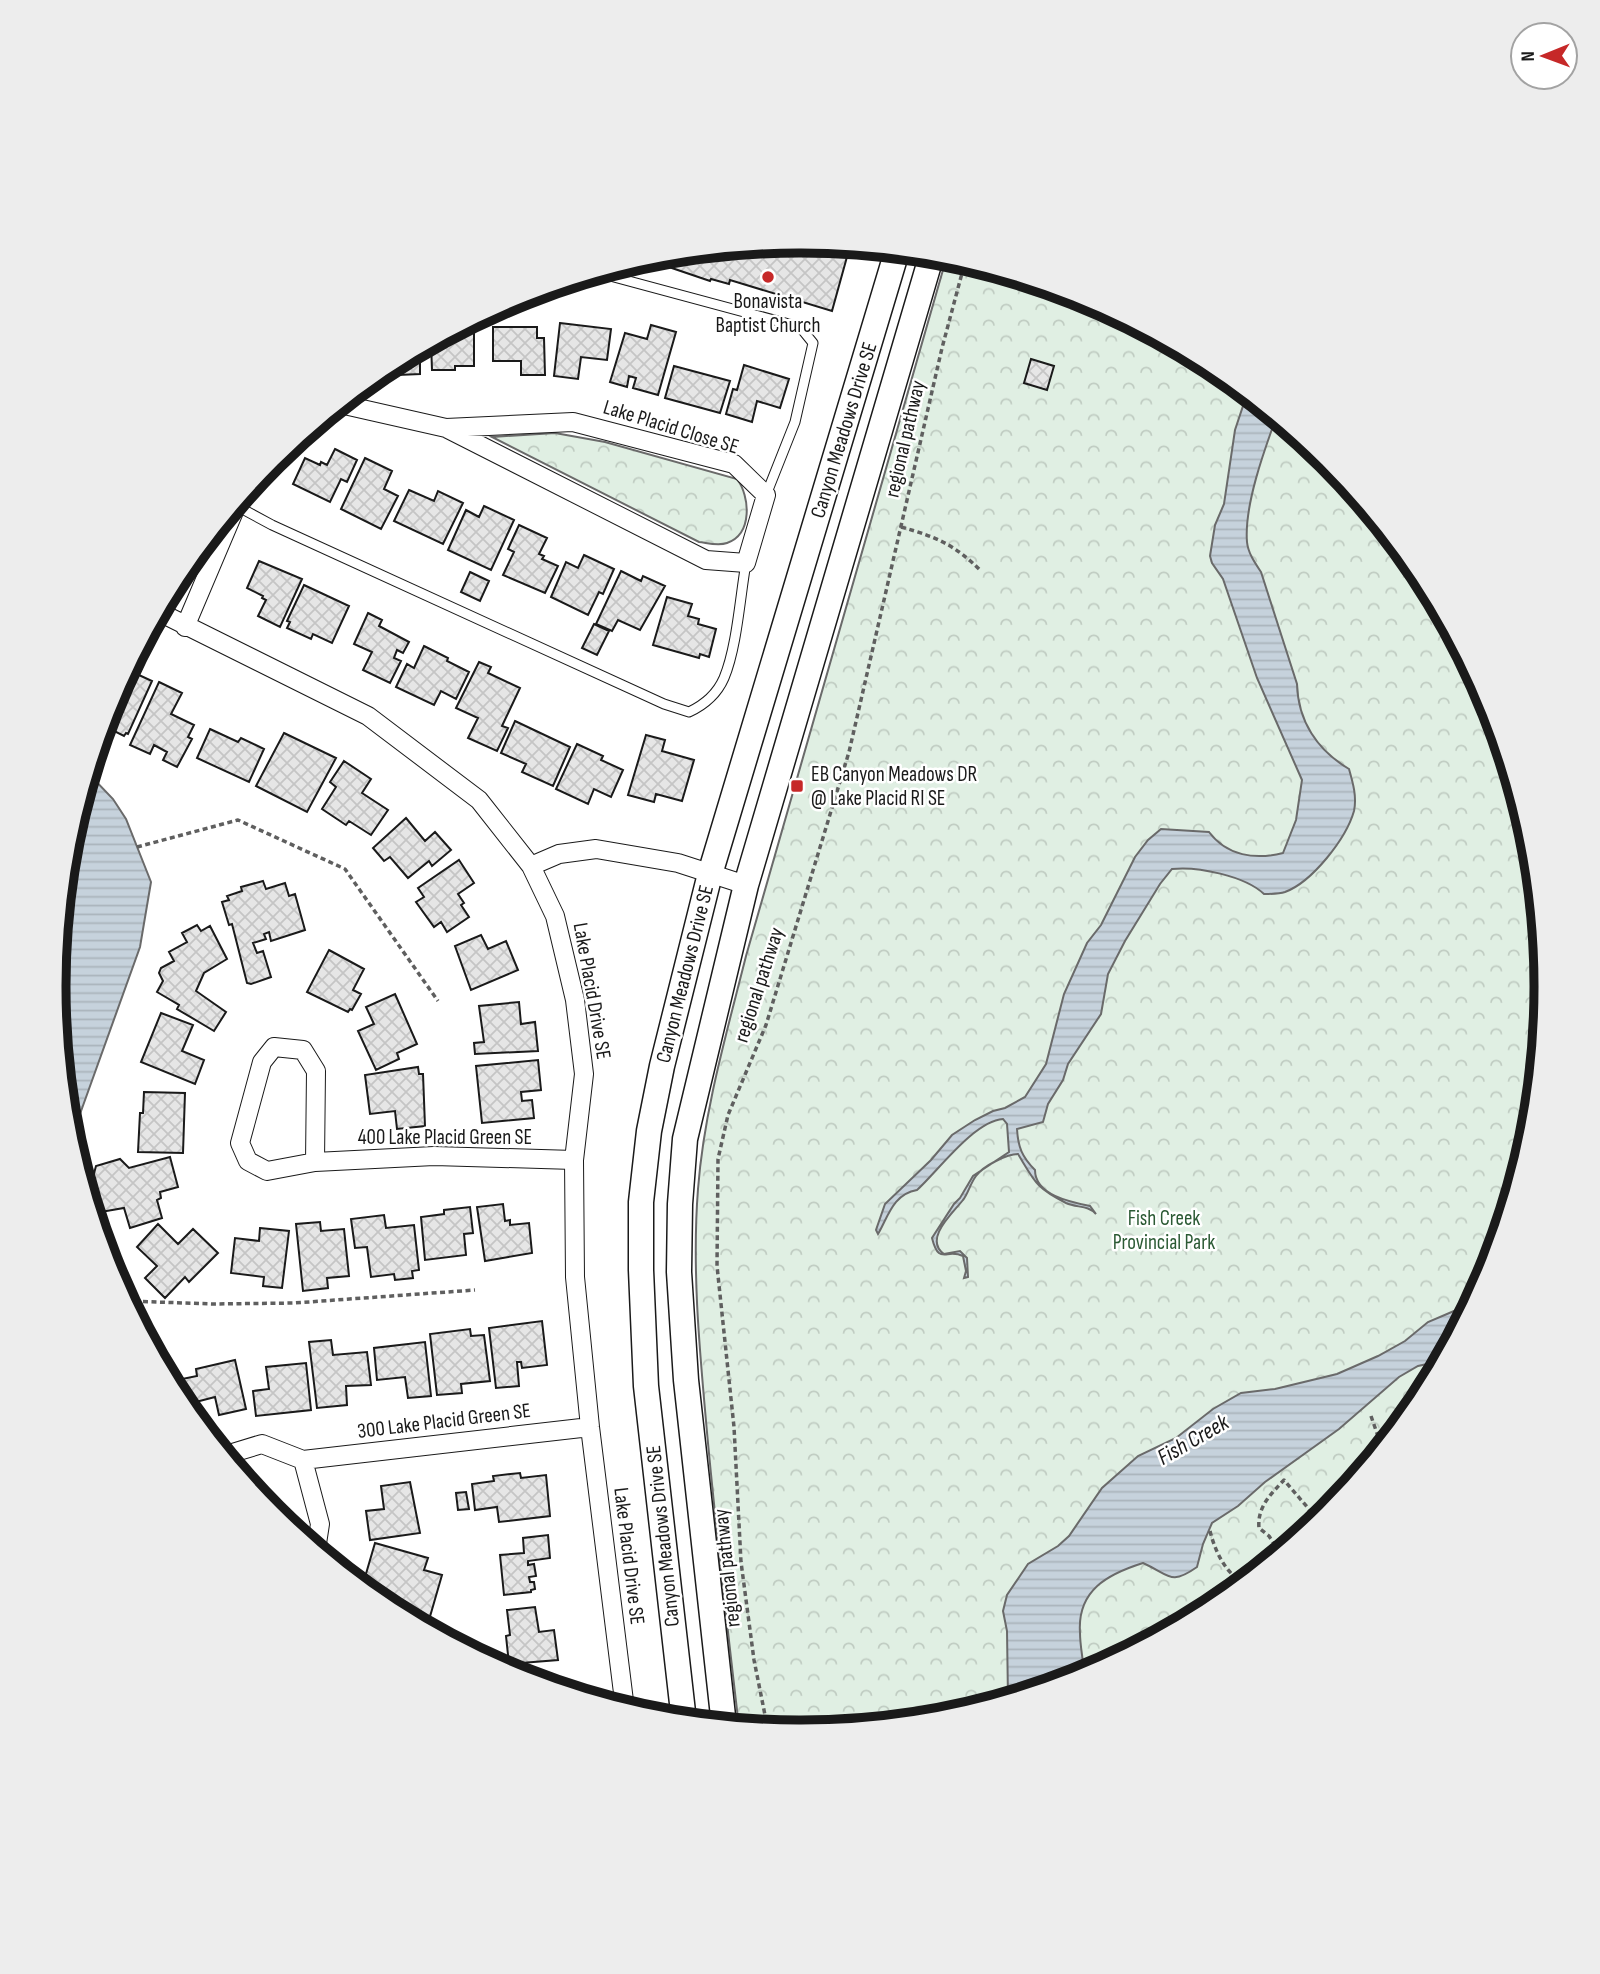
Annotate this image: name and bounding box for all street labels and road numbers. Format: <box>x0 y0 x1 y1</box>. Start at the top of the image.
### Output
street label: Canyon Meadows Drive SE <box>805 339 883 521</box>
street label: regional pathway <box>879 378 931 500</box>
street label: Lake Placid Close SE <box>600 395 742 459</box>
street label: Canyon Meadows Drive SE <box>651 882 719 1066</box>
street label: Lake Placid Drive SE <box>568 921 616 1061</box>
street label: regional pathway <box>729 924 789 1046</box>
street label: 400 Lake Placid Green SE <box>358 1125 532 1150</box>
street label: 300 Lake Placid Green SE <box>356 1398 532 1444</box>
street label: Canyon Meadows Drive SE <box>641 1444 685 1628</box>
street label: Lake Placid Drive SE <box>608 1486 650 1626</box>
street label: regional pathway <box>708 1507 746 1629</box>

